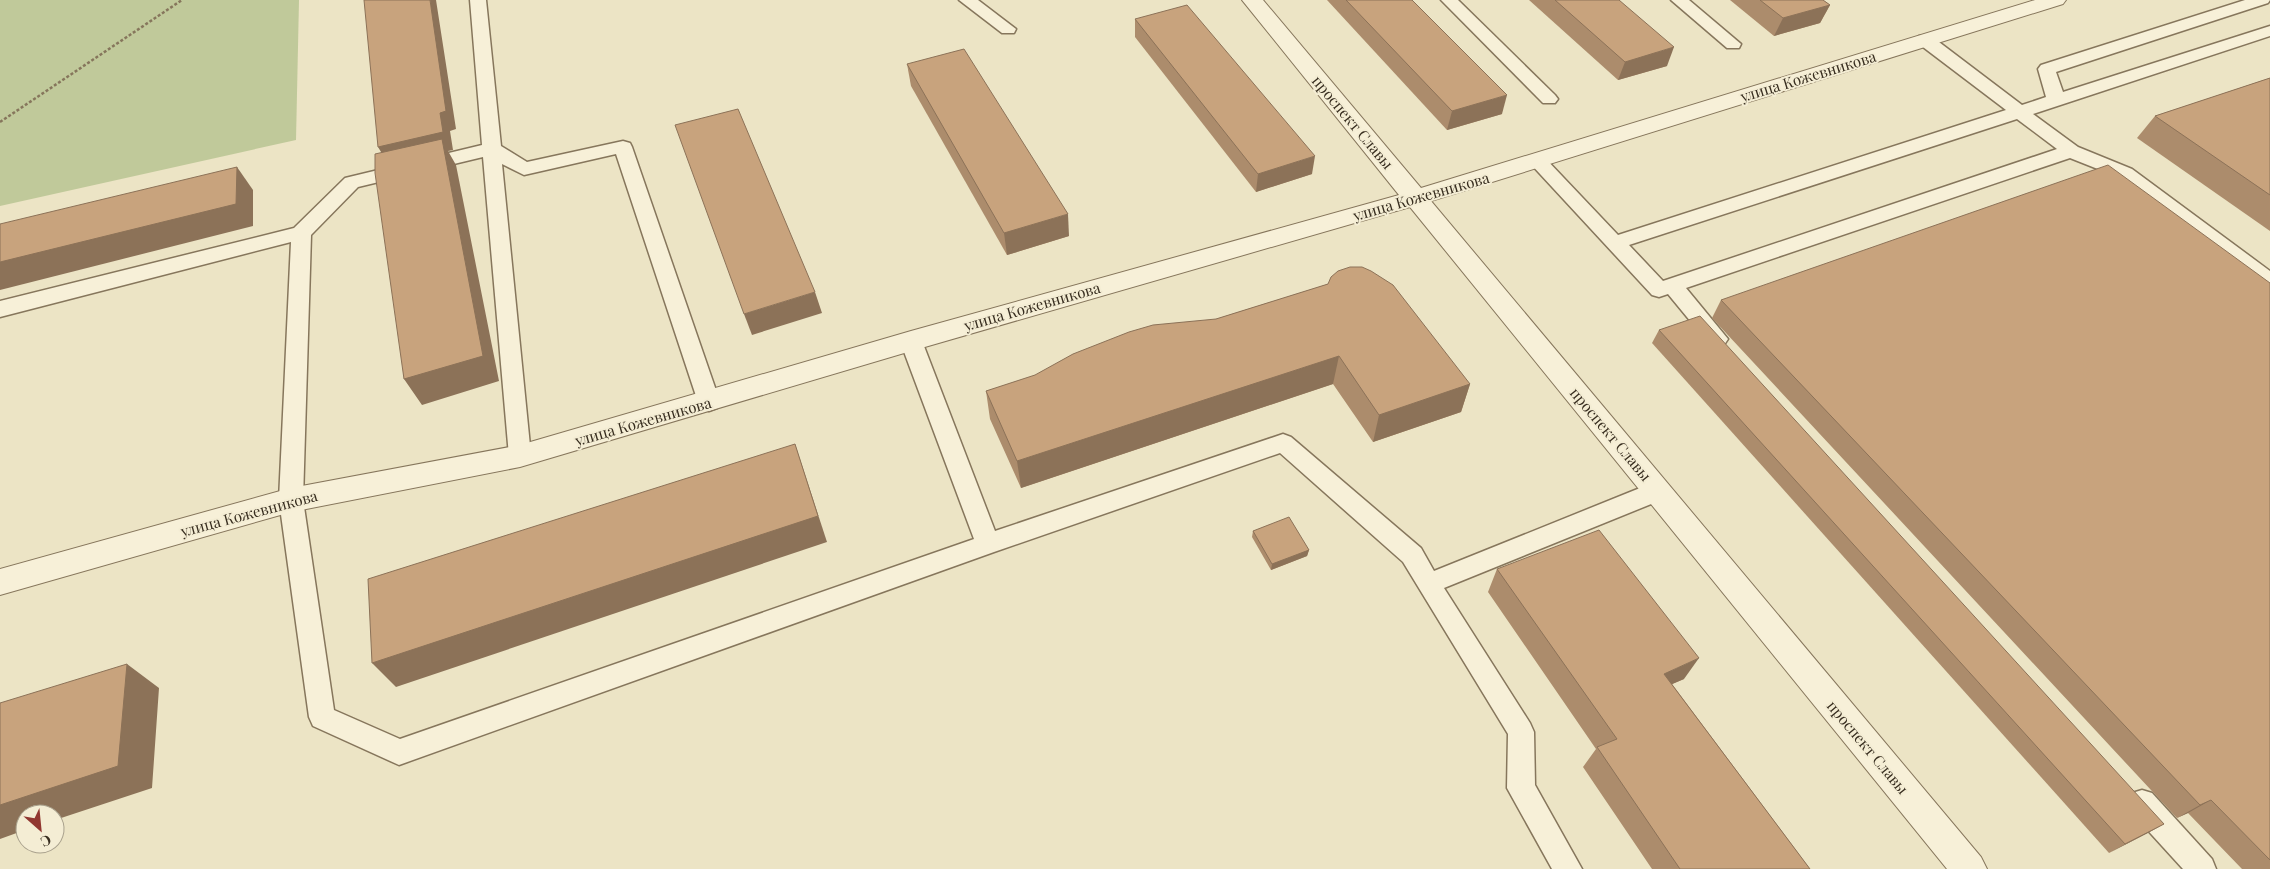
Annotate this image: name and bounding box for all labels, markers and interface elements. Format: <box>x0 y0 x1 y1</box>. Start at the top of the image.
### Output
street label: улица Кожевникова <box>1737 46 1879 106</box>
street label: проспект Славы <box>1308 71 1398 173</box>
street label: улица Кожевникова <box>1350 167 1492 225</box>
street label: улица Кожевникова <box>961 277 1103 335</box>
street label: проспект Славы <box>1566 383 1656 485</box>
street label: улица Кожевникова <box>572 392 714 450</box>
street label: улица Кожевникова <box>177 485 320 541</box>
street label: проспект Славы <box>1823 696 1913 798</box>
north arrow <box>15 804 65 854</box>
text: С <box>37 830 55 852</box>

